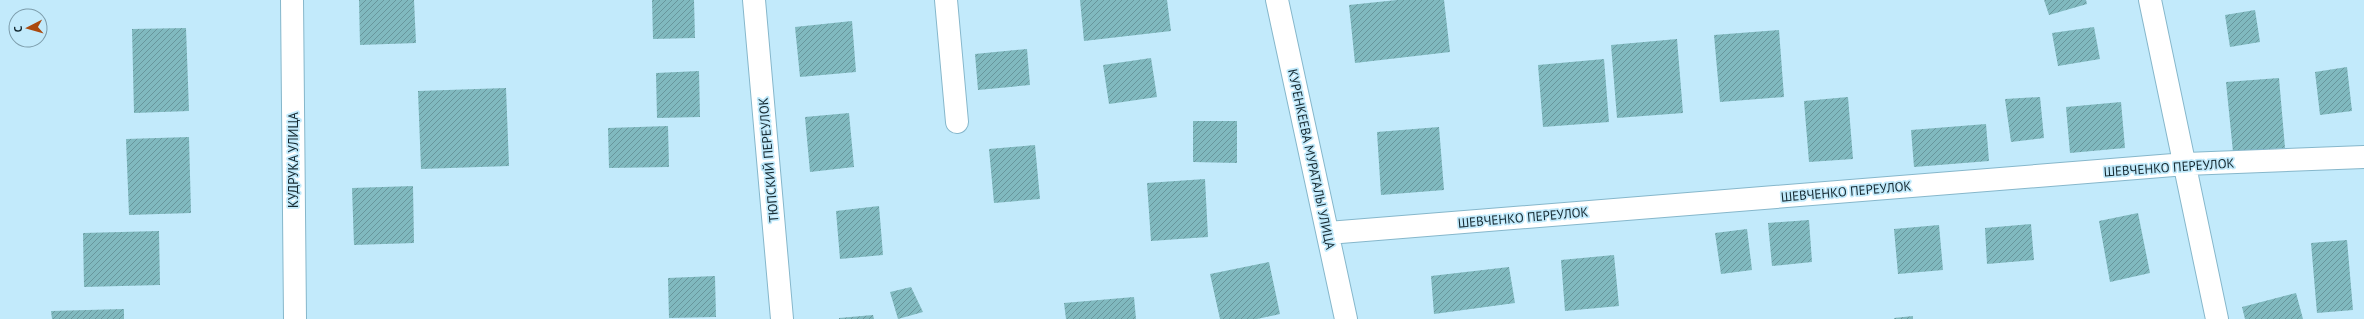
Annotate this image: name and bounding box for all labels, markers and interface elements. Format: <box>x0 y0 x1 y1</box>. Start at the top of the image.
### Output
north arrow <box>8 8 48 48</box>
text: С <box>11 25 25 33</box>
street label: КУРЕНКЕЕВА МУРАТАЛЫ УЛИЦА <box>1284 67 1339 251</box>
street label: ТЮПСКИЙ ПЕРЕУЛОК <box>755 97 782 223</box>
street label: КУДРУКА УЛИЦА <box>285 112 302 208</box>
street label: ШЕВЧЕНКО ПЕРЕУЛОК <box>2103 154 2235 181</box>
street label: ШЕВЧЕНКО ПЕРЕУЛОК <box>1780 177 1912 206</box>
street label: ШЕВЧЕНКО ПЕРЕУЛОК <box>1457 203 1589 232</box>

